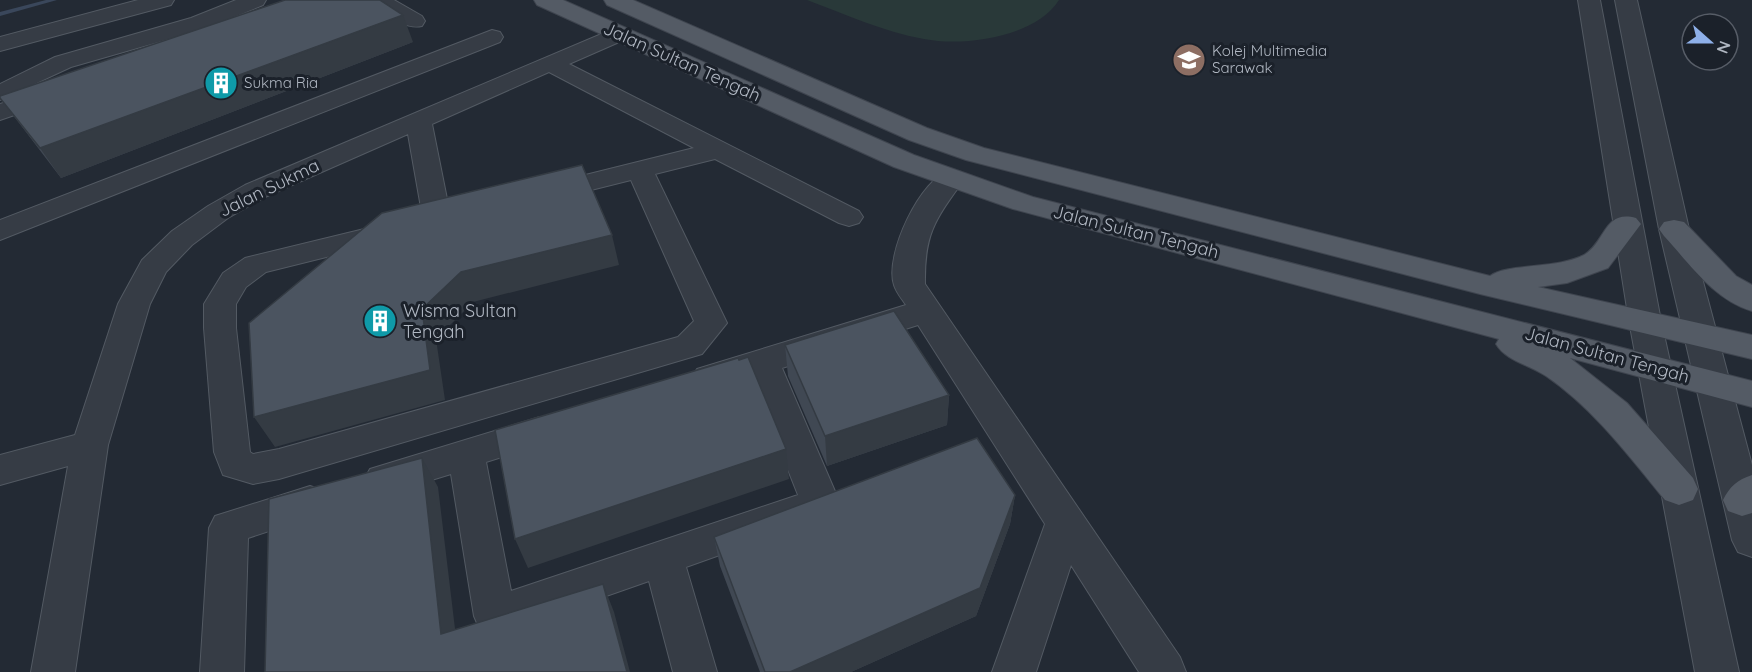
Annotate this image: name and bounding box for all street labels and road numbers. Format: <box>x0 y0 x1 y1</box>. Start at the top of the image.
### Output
street label: Jalan Sultan Tengah <box>600 16 764 107</box>
street label: Jalan Sukma <box>215 153 323 222</box>
street label: Jalan Sultan Tengah <box>1051 200 1221 263</box>
street label: Jalan Sultan Tengah <box>1522 321 1692 388</box>

